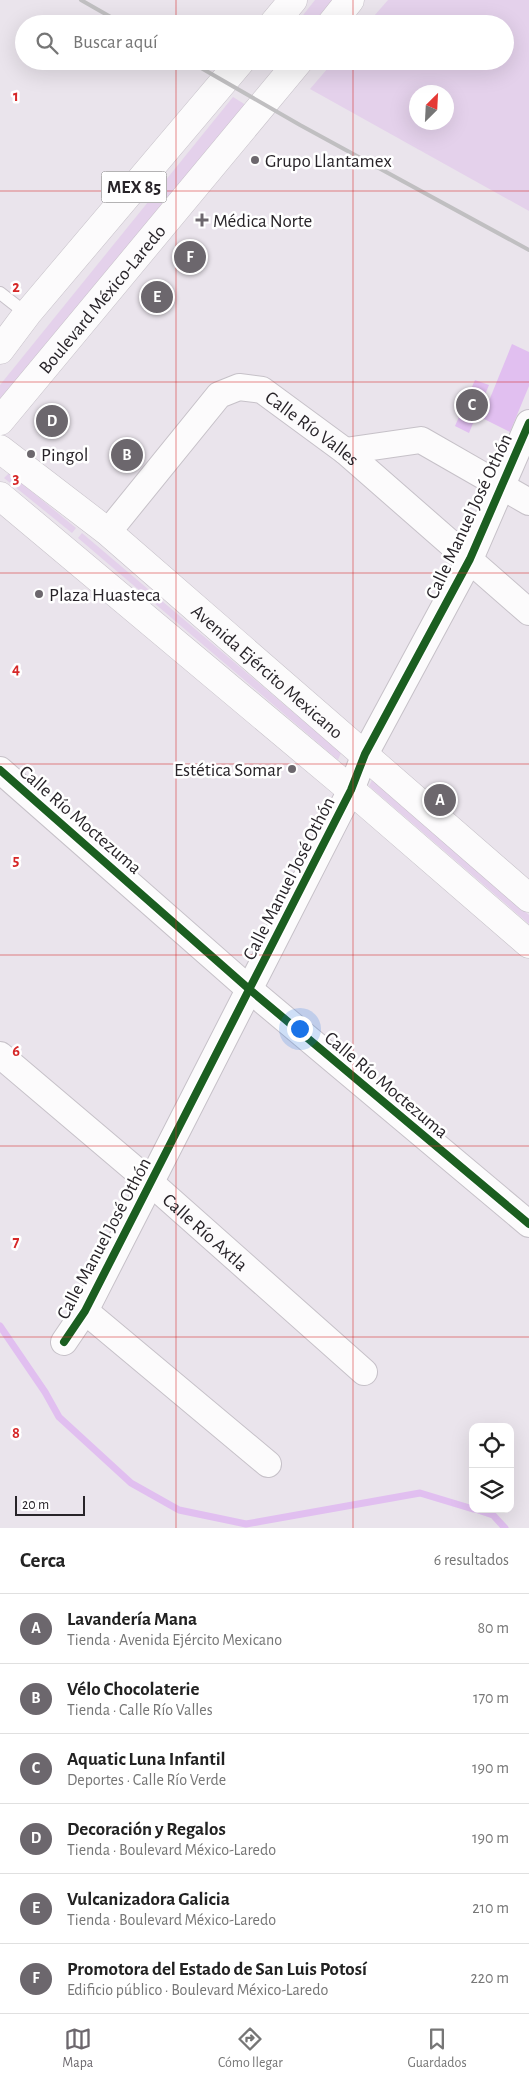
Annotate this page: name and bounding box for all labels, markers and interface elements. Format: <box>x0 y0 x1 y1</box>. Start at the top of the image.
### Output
search box <box>15 15 514 70</box>
icon: search <box>33 29 61 57</box>
text: Buscar aquí <box>73 33 158 52</box>
north arrow <box>409 85 454 130</box>
text: 1 <box>13 88 19 104</box>
place label: Grupo Llantamex <box>265 152 392 171</box>
marker: Grupo Llantamex <box>249 154 261 166</box>
road number: MEX 85 <box>102 172 166 202</box>
place label: Médica Norte <box>213 212 312 231</box>
marker: Médica Norte <box>195 213 209 227</box>
street label: Boulevard México-Laredo <box>36 222 170 378</box>
pin: F <box>174 238 206 276</box>
pin: E <box>141 278 173 316</box>
text: 2 <box>12 279 20 295</box>
pin: C <box>456 386 488 424</box>
street label: Calle Río Valles <box>261 388 362 470</box>
pin: D <box>36 402 68 440</box>
street label: Calle Manuel José Othón <box>423 431 516 602</box>
pin: B <box>111 436 143 474</box>
place label: Pingol <box>41 446 89 465</box>
marker: Pingol <box>25 448 37 460</box>
text: 3 <box>13 470 20 486</box>
place label: Plaza Huasteca <box>49 586 161 605</box>
marker: Plaza Huasteca <box>33 588 45 600</box>
street label: Avenida Ejército Mexicano <box>187 601 346 743</box>
text: 4 <box>12 661 20 677</box>
place label: Estética Somar <box>174 761 282 780</box>
street label: Calle Río Moctezuma <box>15 762 145 878</box>
marker: Estética Somar <box>286 763 298 775</box>
pin: A <box>424 781 456 819</box>
street label: Calle Manuel José Othón <box>240 794 339 963</box>
text: 5 <box>13 852 20 868</box>
your location <box>287 1016 313 1042</box>
street label: Calle Río Moctezuma <box>321 1028 452 1142</box>
text: 6 <box>12 1043 20 1059</box>
street label: Calle Manuel José Othón <box>54 1155 155 1323</box>
street label: Calle Río Axtla <box>159 1190 251 1275</box>
text: 7 <box>13 1234 20 1250</box>
map controls <box>469 1423 514 1513</box>
button: locate <box>469 1423 514 1468</box>
text: 8 <box>12 1425 20 1441</box>
button: layers <box>469 1468 514 1513</box>
scale bar <box>15 1493 85 1516</box>
text: 20 m <box>22 1498 49 1512</box>
text: Cerca <box>20 1550 66 1571</box>
text: 6 resultados <box>434 1552 509 1568</box>
text: Lavandería Mana <box>67 1610 197 1629</box>
text: A <box>31 1620 41 1636</box>
text: 80 m <box>478 1620 509 1636</box>
text: Tienda · Avenida Ejército Mexicano <box>67 1632 282 1648</box>
text: Vélo Chocolaterie <box>67 1680 199 1699</box>
text: B <box>31 1690 41 1706</box>
text: 170 m <box>473 1690 509 1706</box>
text: Tienda · Calle Río Valles <box>67 1702 213 1718</box>
text: Aquatic Luna Infantil <box>67 1750 226 1769</box>
text: C <box>32 1760 40 1776</box>
text: 190 m <box>472 1760 509 1776</box>
text: Deportes · Calle Río Verde <box>67 1772 226 1788</box>
text: Decoración y Regalos <box>67 1820 226 1839</box>
text: D <box>31 1830 41 1846</box>
text: 190 m <box>472 1830 509 1846</box>
text: Tienda · Boulevard México-Laredo <box>67 1842 276 1858</box>
text: Vulcanizadora Galicia <box>67 1890 230 1909</box>
text: E <box>32 1900 40 1916</box>
text: 210 m <box>472 1900 509 1916</box>
text: Tienda · Boulevard México-Laredo <box>67 1912 276 1928</box>
text: Promotora del Estado de San Luis Potosí <box>67 1960 367 1979</box>
text: F <box>32 1970 40 1986</box>
text: 220 m <box>471 1970 509 1986</box>
text: Edificio público · Boulevard México-Laredo <box>67 1982 328 1998</box>
tab: Mapa <box>62 2025 93 2072</box>
tab: Cómo llegar <box>218 2025 283 2072</box>
tab: Guardados <box>408 2025 467 2072</box>

